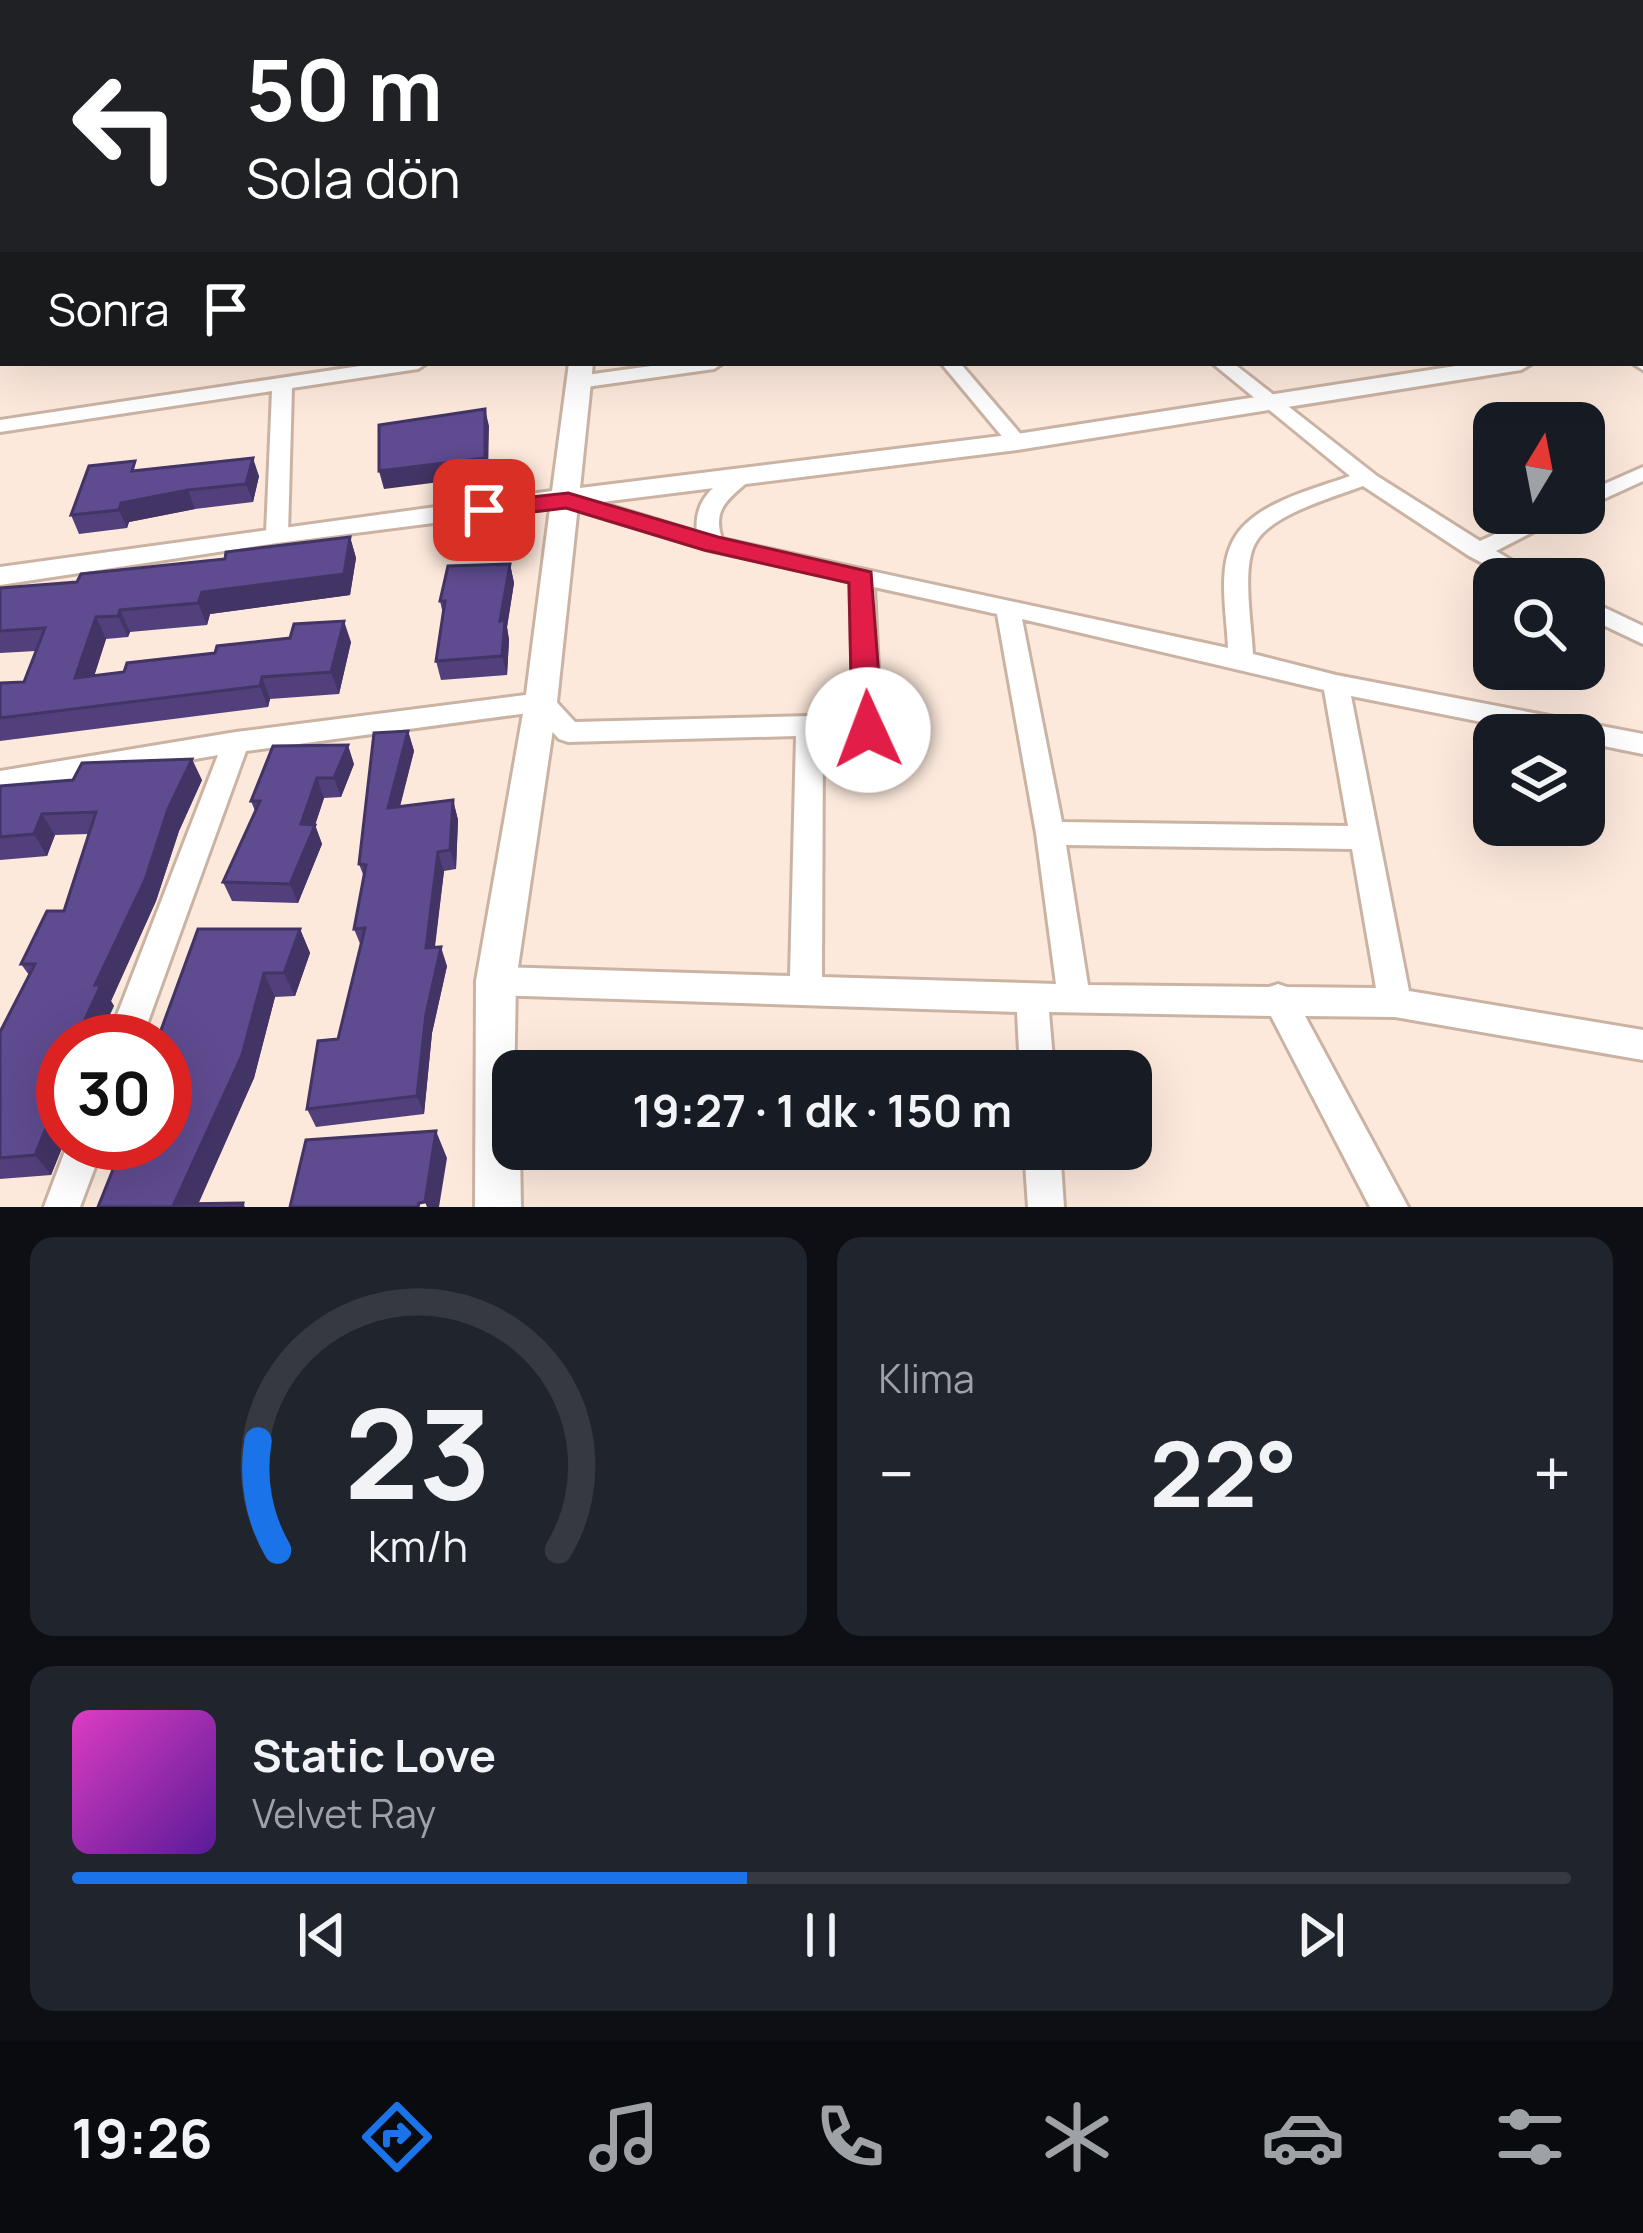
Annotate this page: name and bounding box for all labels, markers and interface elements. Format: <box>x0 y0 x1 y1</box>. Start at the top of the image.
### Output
text: 50 m <box>246 31 443 146</box>
icon: left <box>48 48 204 204</box>
text: Sola dön <box>246 140 461 214</box>
icon: arrive <box>193 276 259 342</box>
text: Sonra <box>48 278 169 340</box>
north arrow <box>1473 402 1605 534</box>
map controls <box>1473 402 1605 846</box>
pin <box>433 459 535 561</box>
icon: arrive <box>451 477 517 543</box>
button: search <box>1473 558 1605 690</box>
position arrow <box>805 667 931 793</box>
button: layers <box>1473 714 1605 846</box>
speed limit sign: 30 <box>36 1014 192 1170</box>
text: 19:27 · 1 dk · 150 m <box>632 1079 1012 1141</box>
text: Klima <box>879 1351 975 1405</box>
text: 23 <box>345 1366 492 1536</box>
text: 22° <box>1150 1411 1297 1534</box>
text: − <box>879 1428 914 1518</box>
text: + <box>1533 1428 1571 1518</box>
text: km/h <box>368 1515 468 1574</box>
text: Static Love <box>252 1724 496 1786</box>
text: Velvet Ray <box>252 1786 436 1840</box>
icon: previous <box>289 1902 355 1968</box>
icon: pause <box>788 1902 854 1968</box>
icon: next <box>1288 1902 1354 1968</box>
icon: directions <box>355 2095 439 2179</box>
icon: music <box>582 2095 666 2179</box>
icon: phone <box>808 2095 892 2179</box>
icon: climate <box>1035 2095 1119 2179</box>
icon: car <box>1261 2095 1345 2179</box>
icon: filters <box>1488 2095 1572 2179</box>
text: 19:26 <box>71 2100 213 2174</box>

